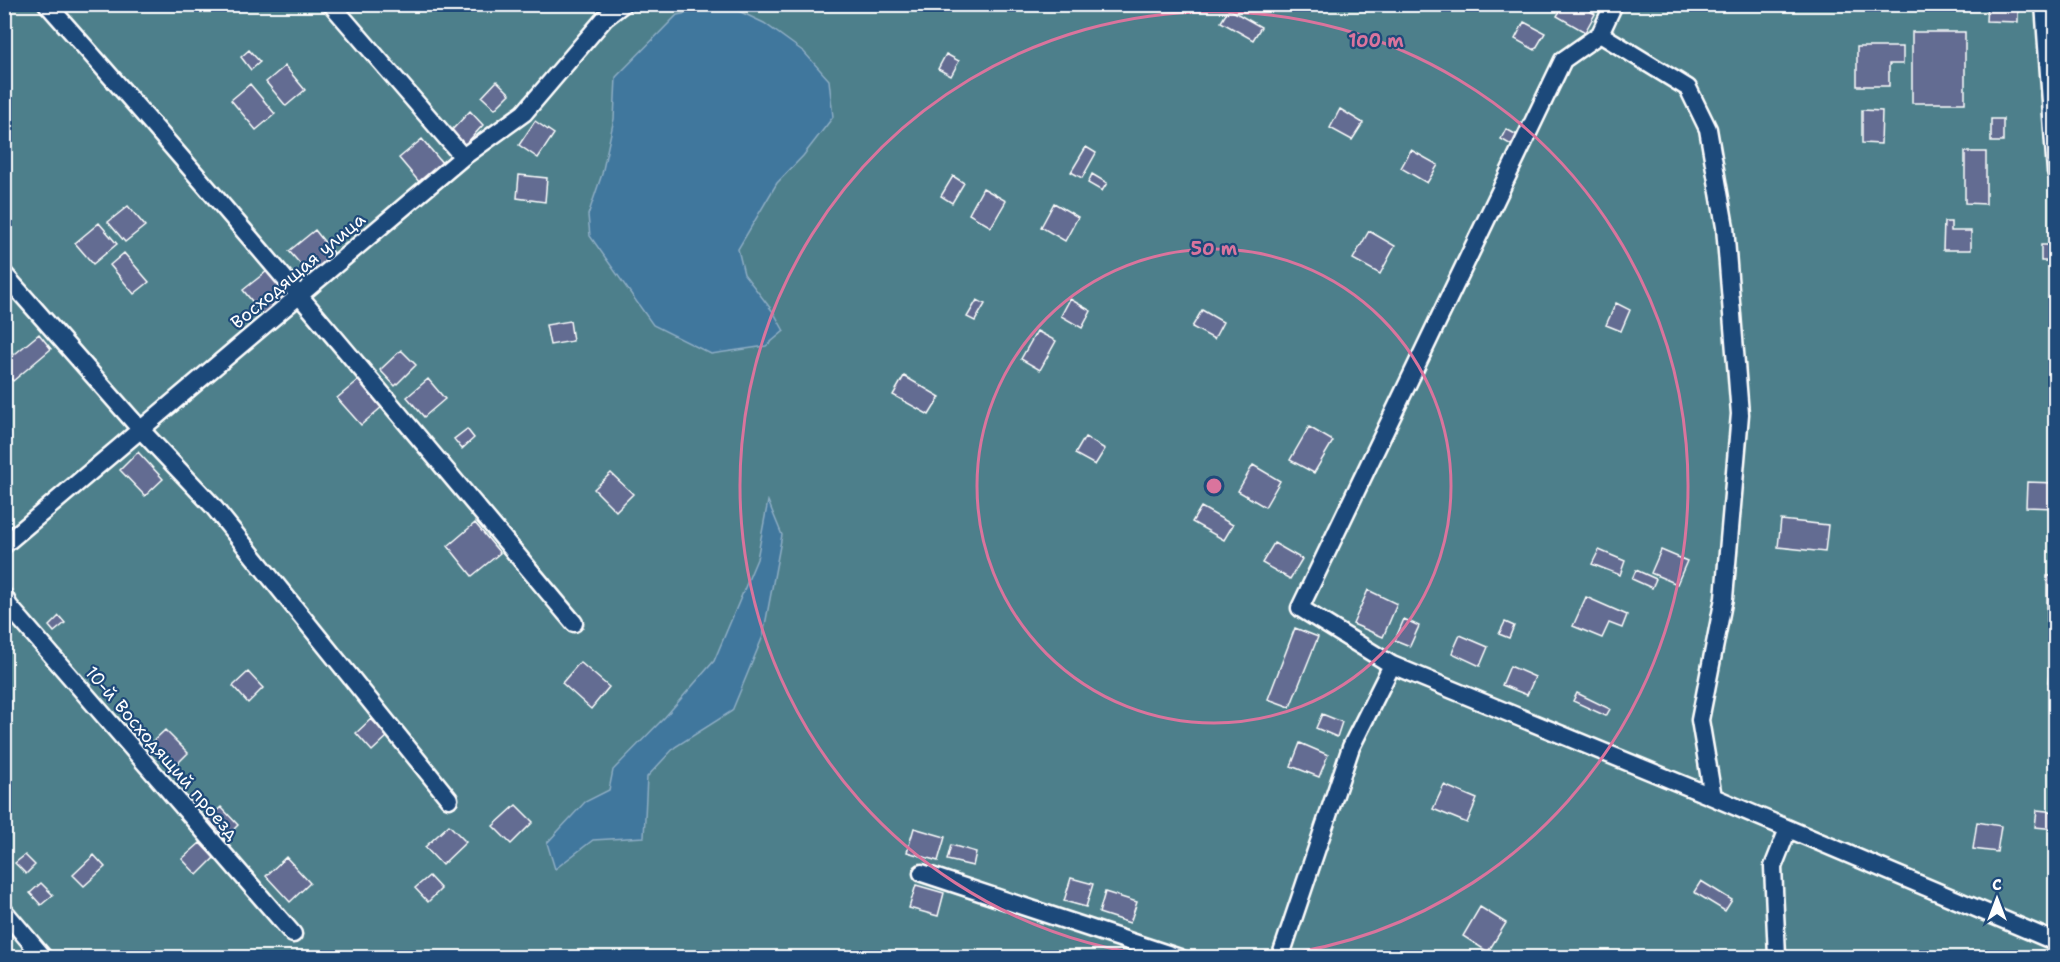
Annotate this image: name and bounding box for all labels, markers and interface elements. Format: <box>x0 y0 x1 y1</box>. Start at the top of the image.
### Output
text: 100 m <box>1348 29 1404 53</box>
street label: Восходящая улица <box>226 208 370 334</box>
text: 50 m <box>1191 237 1238 261</box>
centre of rings <box>1204 476 1224 496</box>
street label: 10-й Восходящий проезд <box>80 661 245 845</box>
north arrow <box>1967 869 2027 929</box>
text: С <box>1992 874 2002 895</box>

